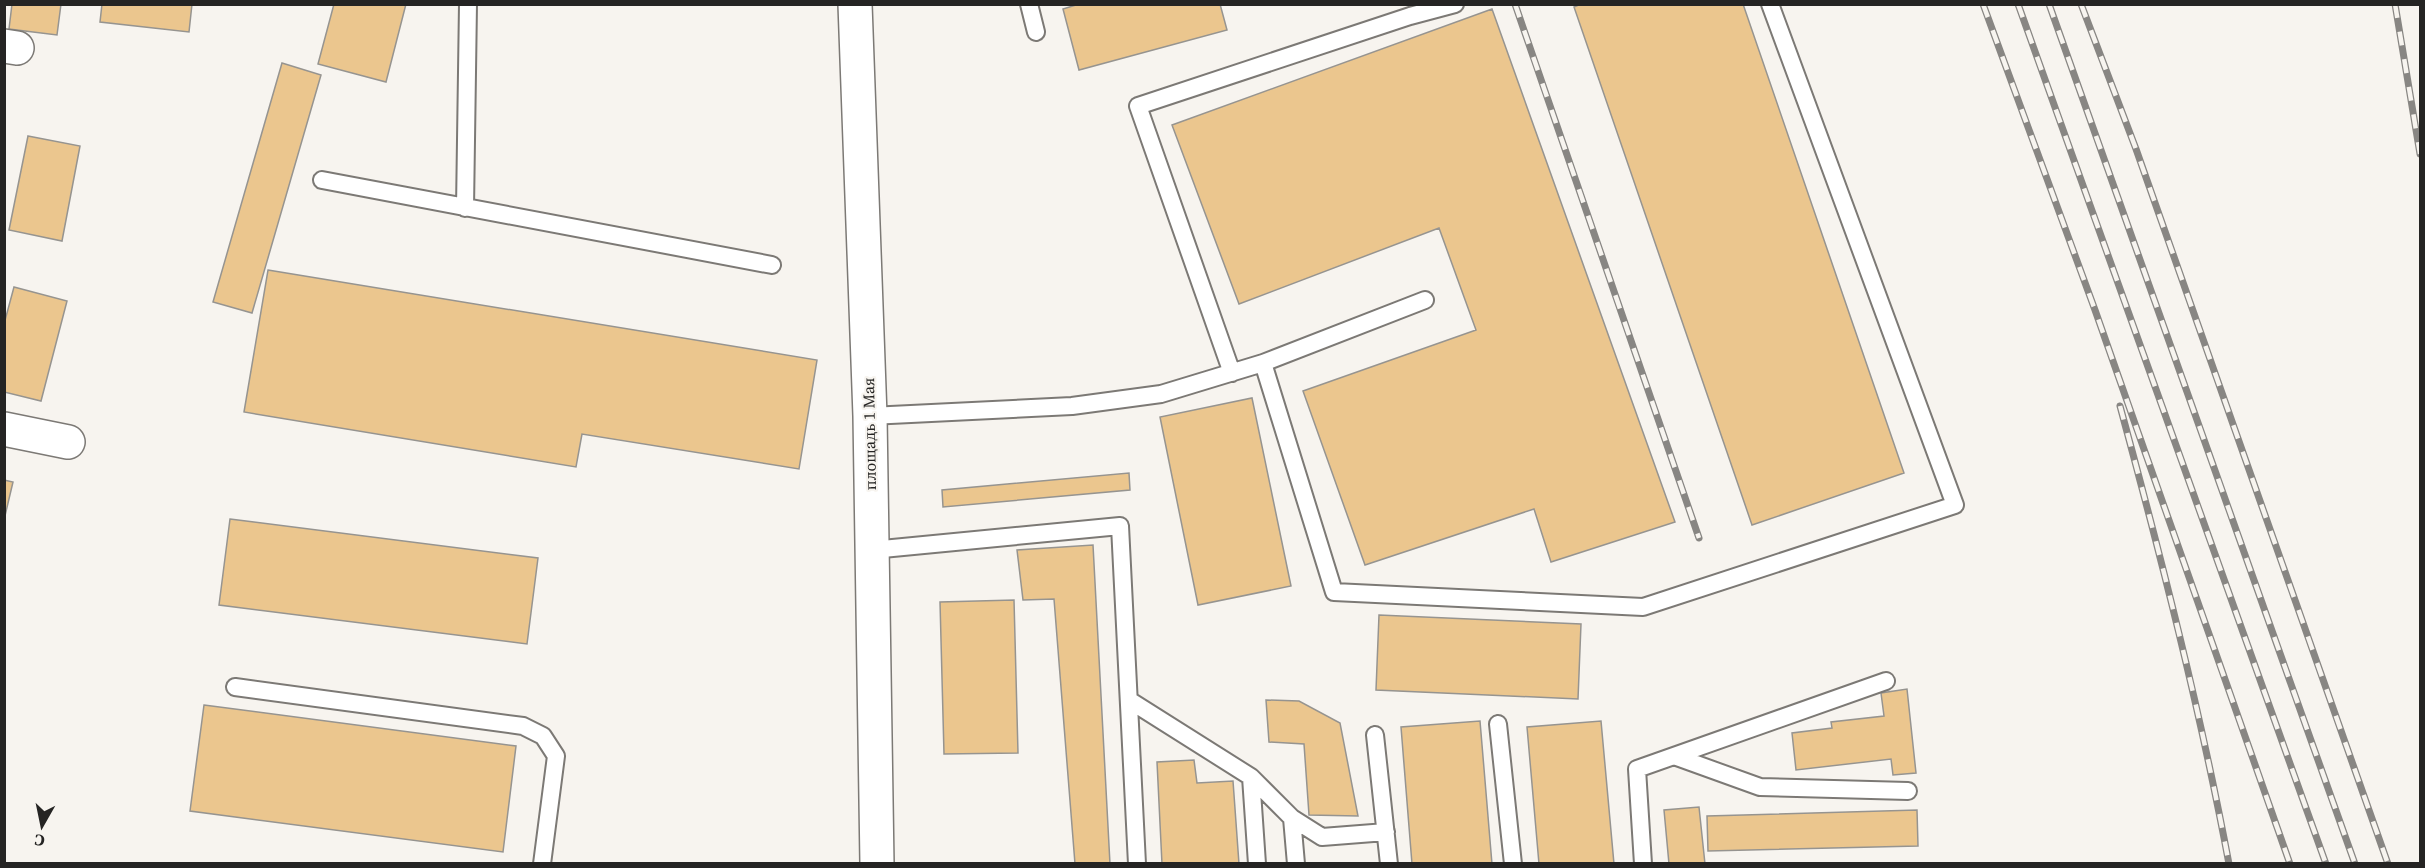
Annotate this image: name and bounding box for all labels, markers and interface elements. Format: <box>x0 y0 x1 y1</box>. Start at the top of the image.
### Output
street label: площадь 1 Мая <box>857 377 881 491</box>
north arrow <box>12 796 72 856</box>
text: С <box>33 829 46 852</box>

